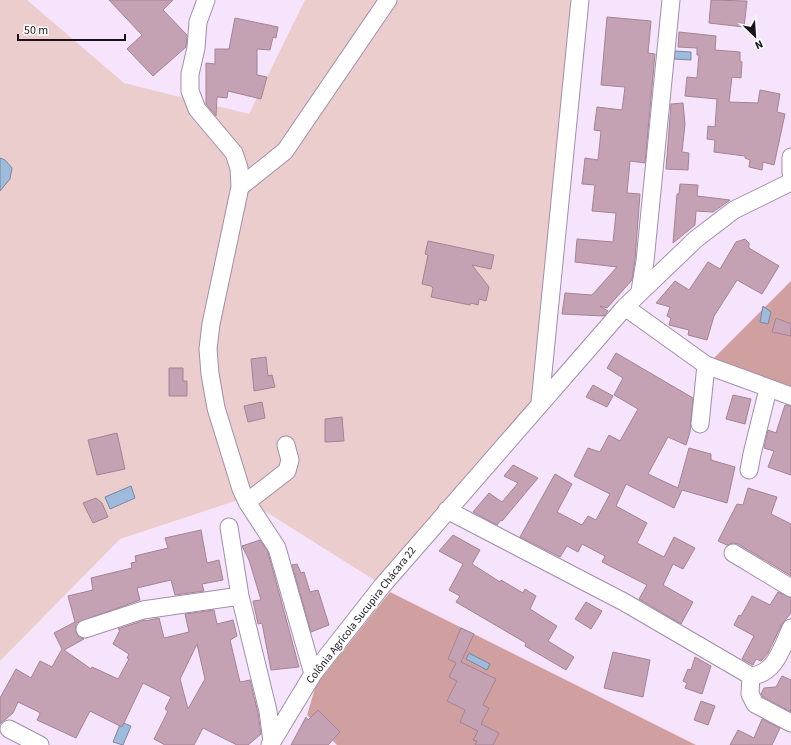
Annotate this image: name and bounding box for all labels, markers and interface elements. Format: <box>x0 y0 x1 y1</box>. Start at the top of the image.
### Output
scale bar <box>18 16 125 42</box>
north arrow <box>735 16 775 56</box>
text: 50 m <box>24 22 48 39</box>
text: N <box>753 36 766 53</box>
street label: Colônia Agrícola Sucupira Chácara 22 <box>303 543 419 687</box>

